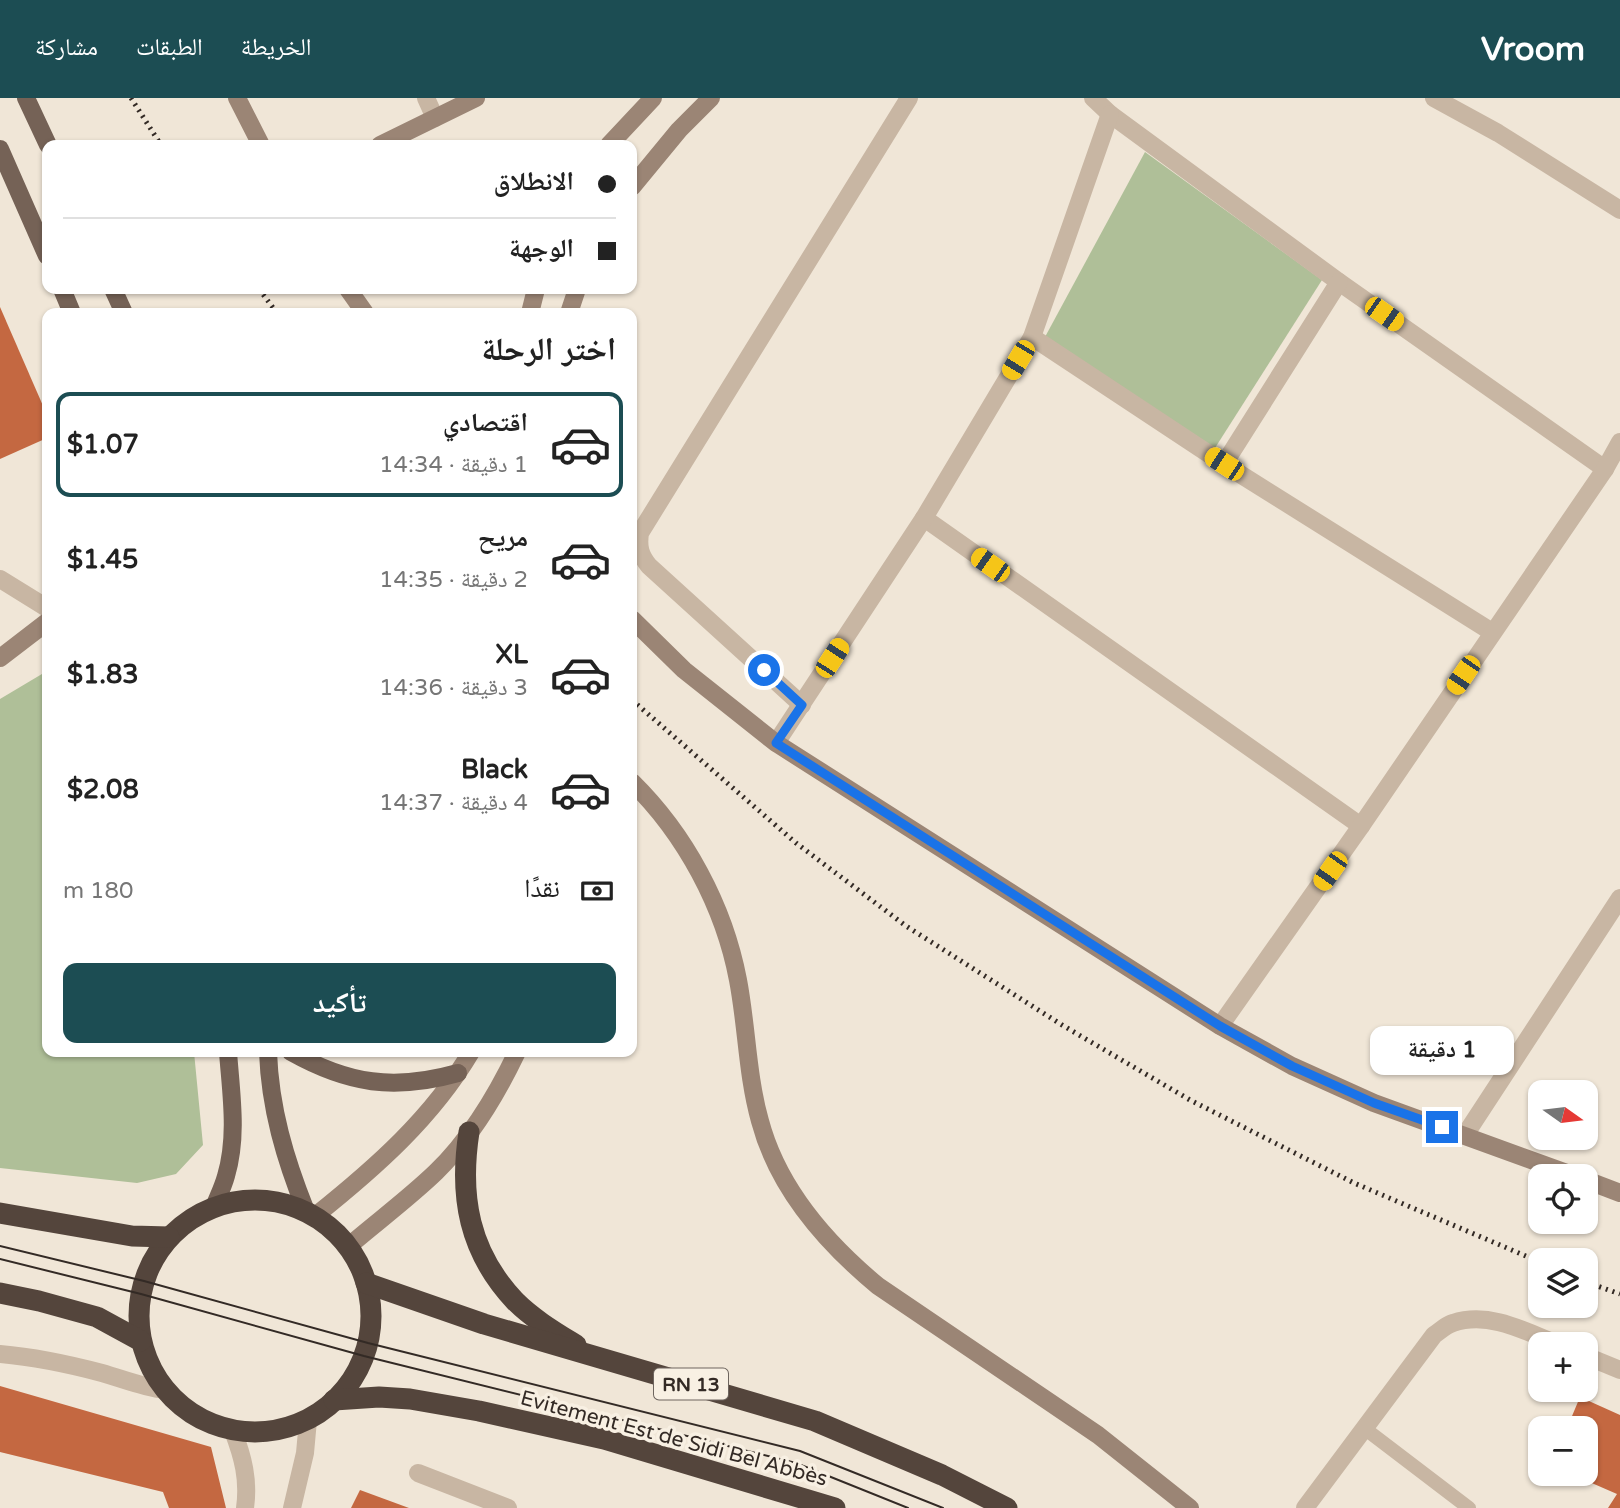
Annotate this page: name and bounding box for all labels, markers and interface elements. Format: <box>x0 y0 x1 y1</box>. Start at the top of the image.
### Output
text: Vroom <box>1481 30 1585 69</box>
text: مشاركة <box>35 33 98 62</box>
text: الطبقات <box>136 33 203 62</box>
text: الخريطة <box>241 33 311 62</box>
text: الانطلاق <box>494 166 574 197</box>
text: الوجهة <box>509 233 574 264</box>
car <box>1361 293 1408 335</box>
text: اختر الرحلة <box>481 331 616 369</box>
car <box>999 337 1038 383</box>
text: اقتصادي <box>443 407 528 438</box>
icon: car <box>549 413 612 476</box>
text: $1.07 <box>67 429 139 460</box>
car <box>1201 444 1248 484</box>
text: 1 دقيقة · 14:34 <box>379 451 528 479</box>
text: مريح <box>478 522 528 553</box>
icon: car <box>549 528 612 591</box>
text: $1.45 <box>67 544 138 575</box>
car <box>967 544 1014 586</box>
text: 2 دقيقة · 14:35 <box>379 566 528 594</box>
car <box>812 635 853 681</box>
text: XL <box>496 639 528 670</box>
icon: car <box>549 643 612 706</box>
car <box>1443 652 1484 698</box>
route start <box>748 654 780 686</box>
text: $1.83 <box>67 659 139 690</box>
text: 3 دقيقة · 14:36 <box>379 674 528 702</box>
text: Black <box>461 754 528 785</box>
icon: car <box>549 758 612 821</box>
text: $2.08 <box>67 774 139 805</box>
text: 4 دقيقة · 14:37 <box>379 789 528 817</box>
car <box>1310 848 1351 894</box>
icon: cash <box>578 872 616 910</box>
text: نقدًا <box>524 873 560 904</box>
text: 180 m <box>63 877 133 905</box>
button: تأكيد <box>63 963 616 1043</box>
callout: 1 دقيقة <box>1370 1026 1514 1074</box>
text: 1 دقيقة <box>1408 1036 1476 1064</box>
north arrow <box>1528 1080 1598 1150</box>
map controls <box>1528 1080 1598 1486</box>
route end <box>1426 1111 1458 1143</box>
button: locate <box>1528 1164 1598 1234</box>
button: layers <box>1528 1248 1598 1318</box>
button: + <box>1528 1332 1598 1402</box>
road number: RN 13 <box>654 1368 728 1400</box>
street label: Evitement Est de Sidi Bel Abbès <box>518 1385 830 1492</box>
button: − <box>1528 1416 1598 1486</box>

